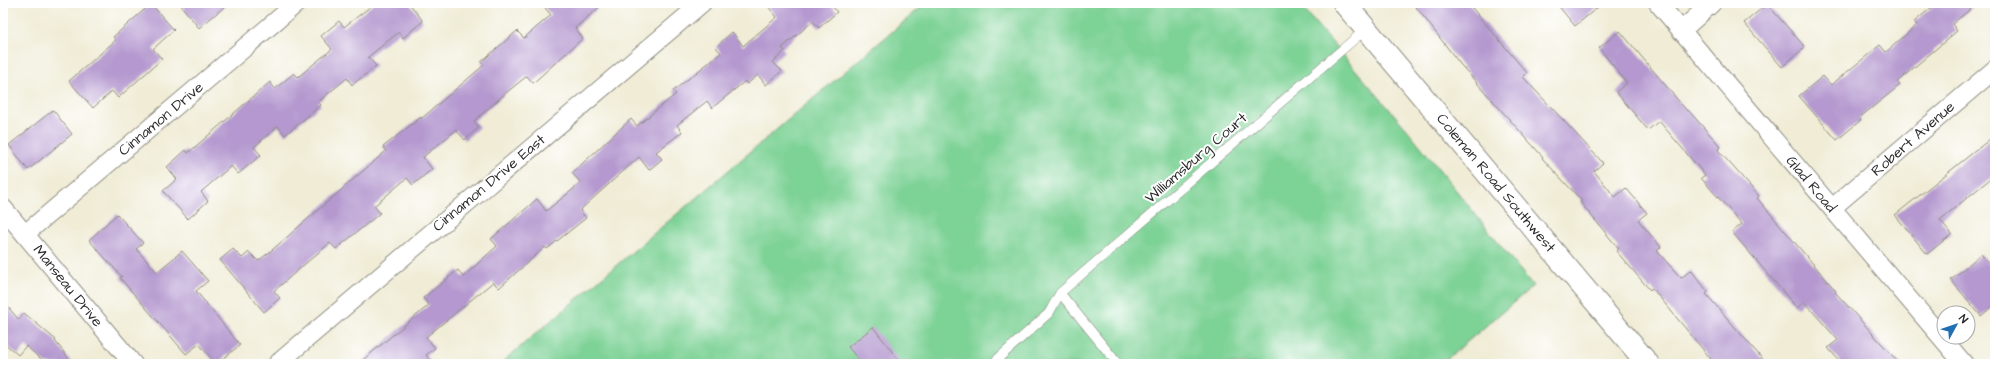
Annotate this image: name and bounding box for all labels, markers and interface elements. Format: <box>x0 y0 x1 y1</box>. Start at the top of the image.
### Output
street label: Cinnamon Drive <box>114 77 208 161</box>
street label: Robert Avenue <box>1867 97 1959 181</box>
street label: Williamsburg Court <box>1140 108 1252 209</box>
street label: Coleman Road Southwest <box>1431 109 1561 257</box>
street label: Cinnamon Drive East <box>428 130 550 236</box>
street label: Glad Road <box>1781 151 1841 217</box>
street label: Manseau Drive <box>28 240 108 332</box>
north arrow <box>1936 305 1976 345</box>
text: N <box>1955 311 1971 326</box>

